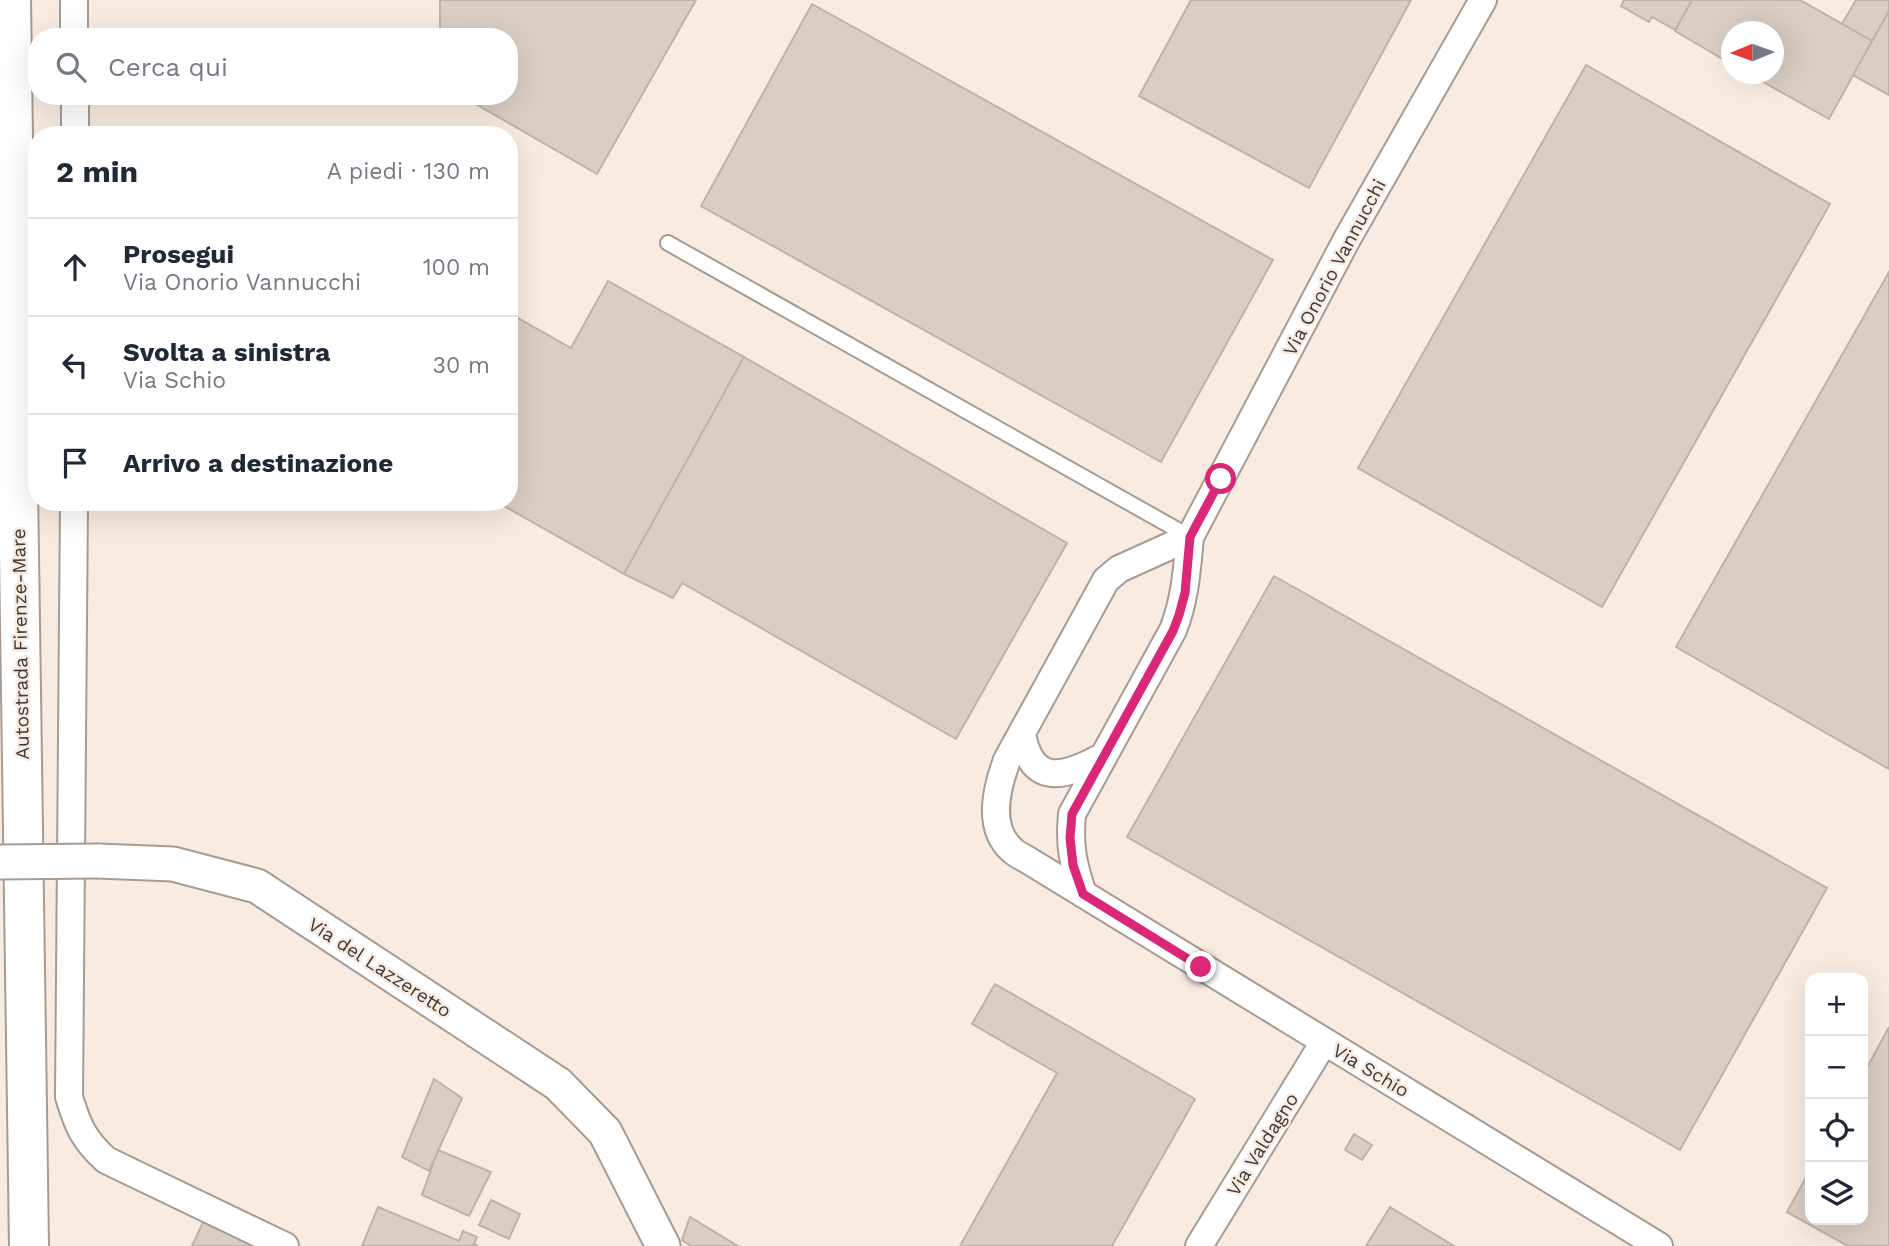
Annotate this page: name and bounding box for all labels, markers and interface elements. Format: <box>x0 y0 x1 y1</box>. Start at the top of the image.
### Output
north arrow <box>1721 21 1784 84</box>
search box <box>28 28 518 105</box>
icon: search <box>52 48 90 86</box>
text: Cerca qui <box>108 52 228 82</box>
text: 2 min <box>56 154 138 189</box>
text: A piedi · 130 m <box>327 158 490 185</box>
street label: Via Onorio Vannucchi <box>1278 175 1391 359</box>
text: Prosegui <box>123 239 234 269</box>
icon: ahead <box>56 248 94 286</box>
text: 100 m <box>423 254 490 281</box>
text: Via Onorio Vannucchi <box>123 269 361 296</box>
text: Svolta a sinistra <box>123 337 330 367</box>
icon: left <box>56 346 94 384</box>
text: 30 m <box>433 352 490 379</box>
text: Via Schio <box>123 367 226 394</box>
icon: arrive <box>56 444 94 482</box>
text: Arrivo a destinazione <box>123 448 393 478</box>
route start <box>1205 463 1236 494</box>
street label: Autostrada Firenze-Mare <box>7 528 34 760</box>
street label: Via del Lazzeretto <box>304 913 456 1022</box>
route end <box>1185 951 1216 982</box>
map controls <box>1805 973 1868 1225</box>
button: + <box>1805 973 1868 1036</box>
button: − <box>1805 1036 1868 1099</box>
street label: Via Schio <box>1328 1039 1413 1102</box>
street label: Via Valdagno <box>1222 1088 1303 1200</box>
button: locate <box>1805 1099 1868 1162</box>
button: layers <box>1805 1162 1868 1225</box>

